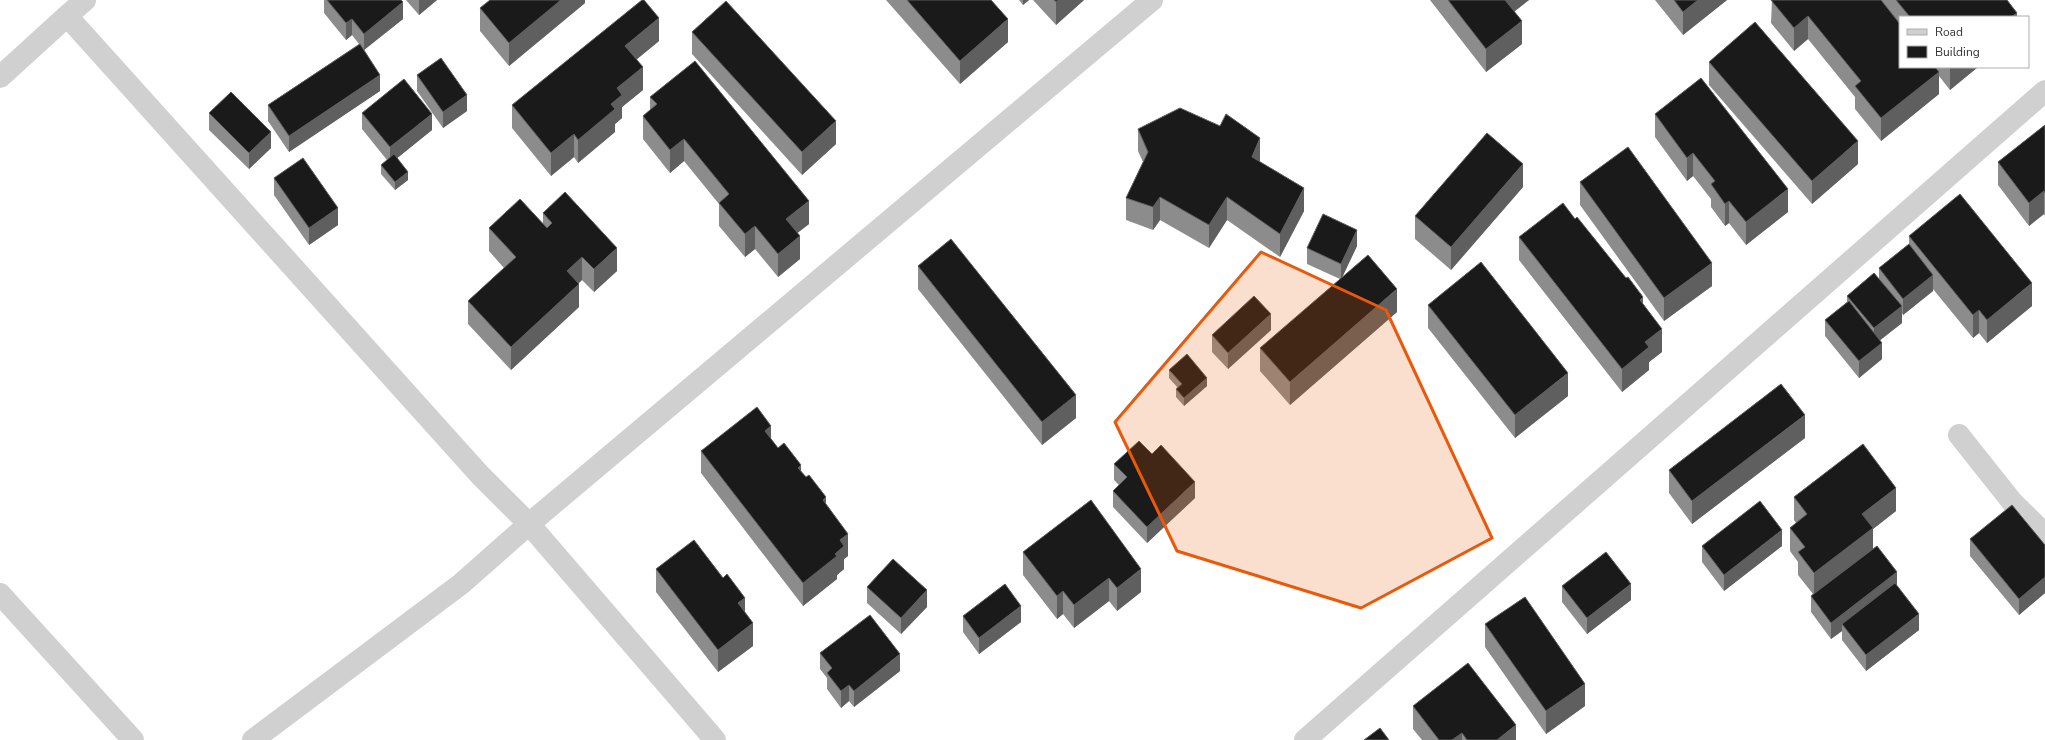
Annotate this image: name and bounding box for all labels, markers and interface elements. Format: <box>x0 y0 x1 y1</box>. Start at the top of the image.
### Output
legend <box>1899 16 2029 68</box>
text: Road <box>1935 24 1963 40</box>
text: Building <box>1935 44 1980 60</box>

